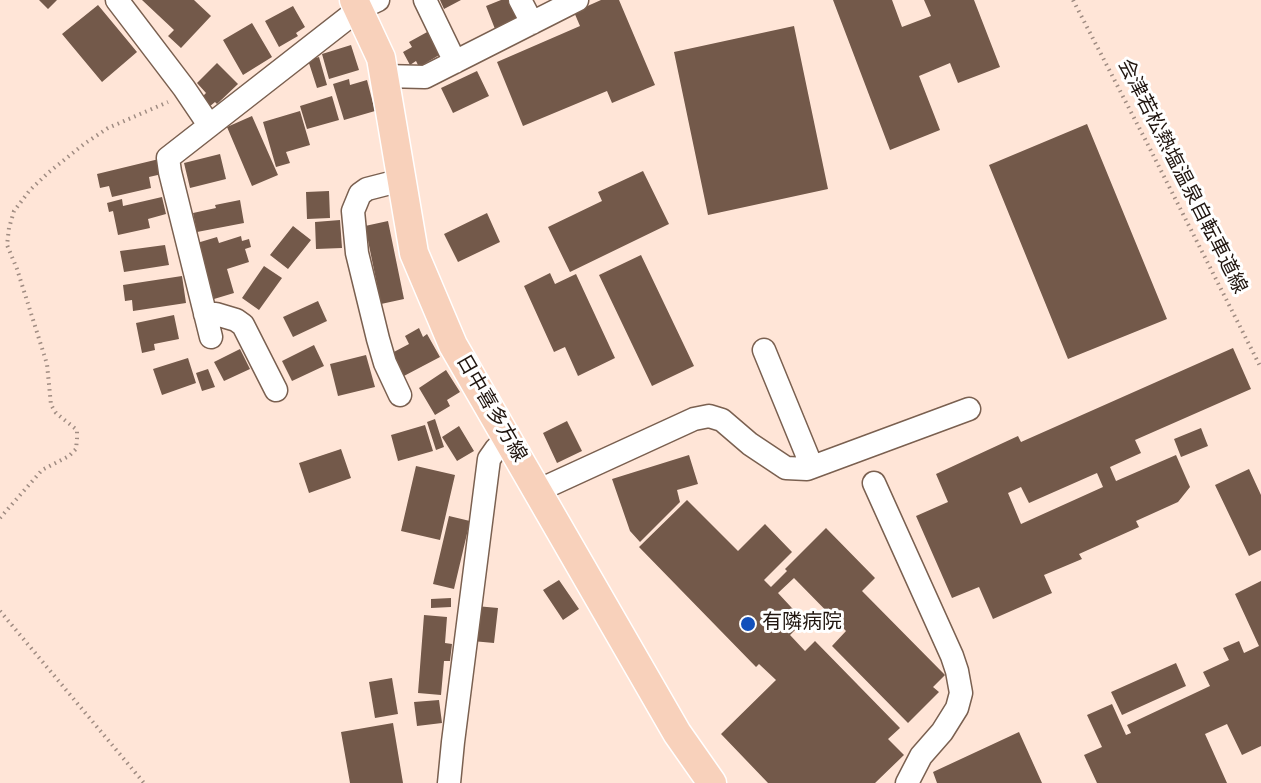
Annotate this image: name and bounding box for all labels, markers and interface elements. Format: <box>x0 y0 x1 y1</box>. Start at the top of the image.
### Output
street label: 会津若松熱塩温泉自転車道線 <box>1111 56 1251 298</box>
street label: 日中喜多方線 <box>450 351 530 467</box>
place label: 有隣病院 <box>762 612 842 636</box>
marker: 有隣病院 <box>739 615 757 633</box>

